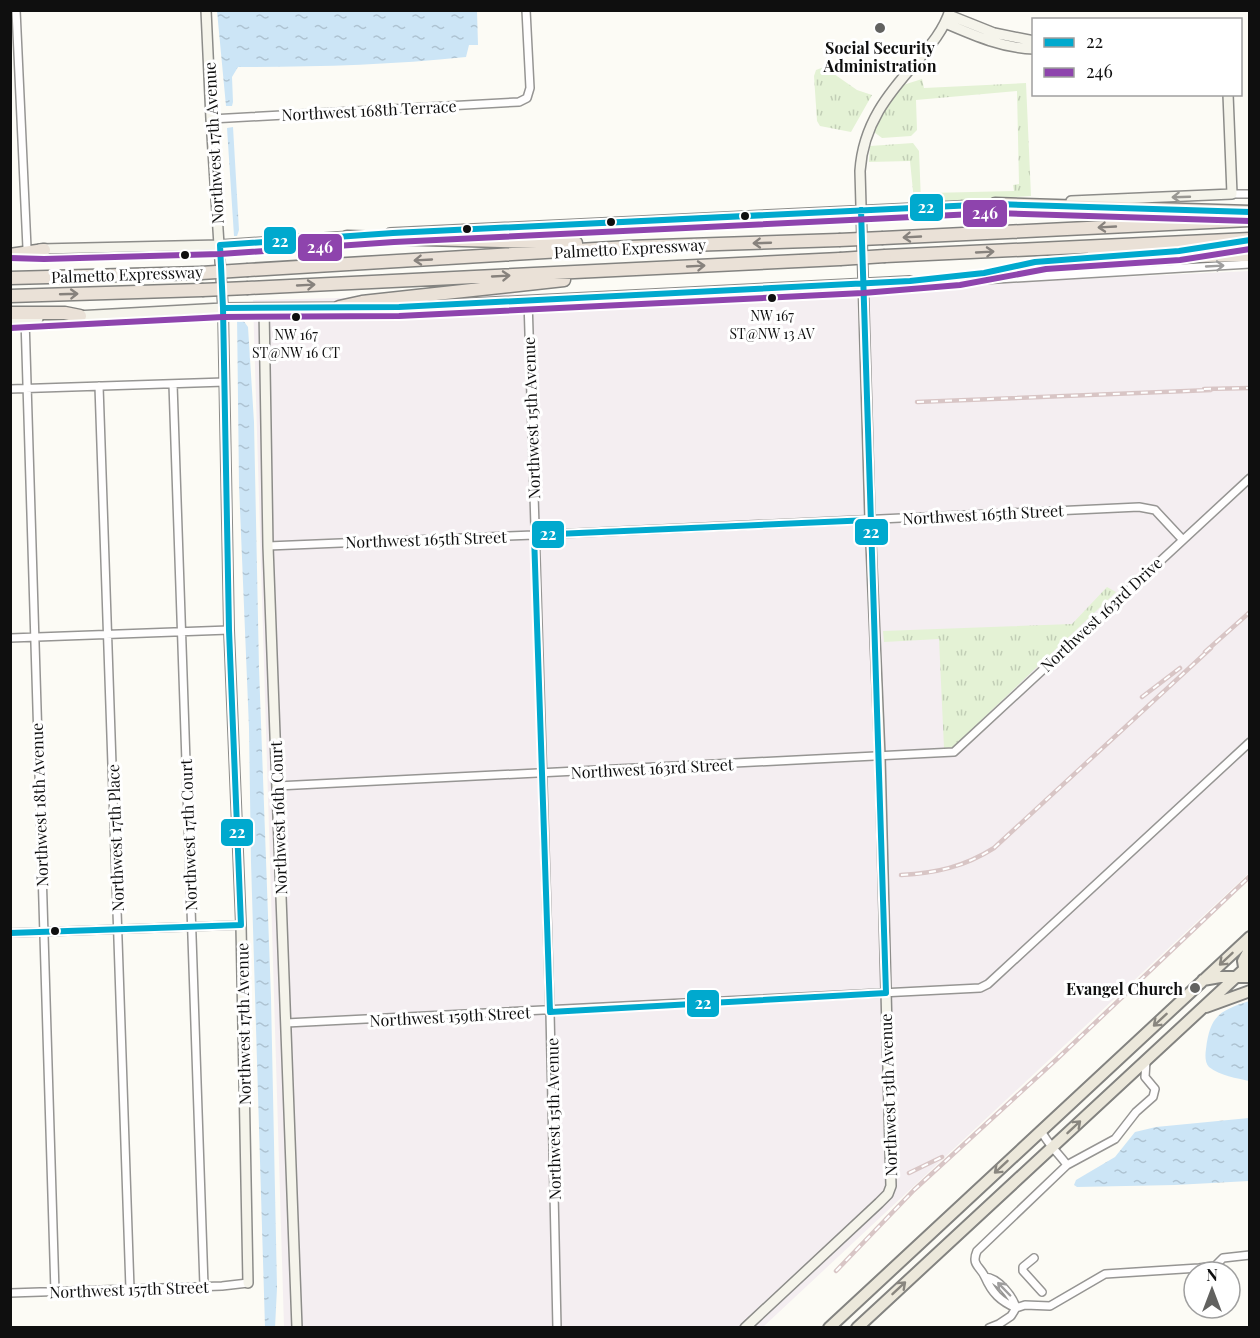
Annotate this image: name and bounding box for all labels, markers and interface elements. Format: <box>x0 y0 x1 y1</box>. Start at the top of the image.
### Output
legend <box>1032 18 1242 96</box>
marker: Social Security Administration <box>873 21 887 35</box>
text: 22 <box>1086 29 1103 53</box>
place label: Social Security Administration <box>823 37 937 76</box>
text: 246 <box>1086 59 1113 83</box>
street label: Northwest 17th Avenue <box>198 61 228 225</box>
street label: Northwest 168th Terrace <box>281 95 457 125</box>
one-way arrow <box>1172 191 1192 202</box>
line badge: 22 <box>909 193 944 222</box>
text: 22 <box>918 196 934 217</box>
line badge: 246 <box>962 199 1008 228</box>
text: 246 <box>972 202 998 223</box>
unlabelled marker <box>739 210 751 222</box>
unlabelled marker <box>605 216 617 228</box>
one-way arrow <box>1098 222 1118 233</box>
unlabelled marker <box>461 223 473 235</box>
line badge: 22 <box>263 226 297 255</box>
text: 22 <box>272 230 288 251</box>
one-way arrow <box>903 231 923 242</box>
line badge: 246 <box>297 233 343 262</box>
street label: Palmetto Expressway <box>553 234 707 262</box>
text: 246 <box>307 236 333 257</box>
one-way arrow <box>752 237 772 249</box>
one-way arrow <box>974 246 994 257</box>
unlabelled marker <box>179 249 191 261</box>
one-way arrow <box>414 254 434 265</box>
one-way arrow <box>1205 260 1225 271</box>
street label: Palmetto Expressway <box>51 261 203 287</box>
one-way arrow <box>685 261 705 272</box>
one-way arrow <box>491 270 511 281</box>
one-way arrow <box>296 279 316 290</box>
one-way arrow <box>58 289 78 300</box>
marker: NW 167 ST@NW 13 AV <box>766 292 778 304</box>
place label: NW 167 ST@NW 13 AV <box>729 306 815 343</box>
marker: NW 167 ST@NW 16 CT <box>290 311 302 323</box>
place label: NW 167 ST@NW 16 CT <box>252 325 340 362</box>
street label: Northwest 15th Avenue <box>518 337 544 499</box>
street label: Northwest 165th Street <box>902 499 1065 529</box>
line badge: 22 <box>854 518 889 546</box>
line badge: 22 <box>531 520 565 549</box>
text: 22 <box>863 521 879 542</box>
text: 22 <box>540 523 556 544</box>
street label: Northwest 165th Street <box>345 526 507 552</box>
street label: Northwest 163rd Drive <box>1036 552 1166 676</box>
street label: Northwest 18th Avenue <box>26 723 52 887</box>
street label: Northwest 16th Court <box>265 740 291 895</box>
street label: Northwest 163rd Street <box>570 753 734 783</box>
street label: Northwest 17th Court <box>175 758 201 911</box>
street label: Northwest 17th Place <box>102 764 128 912</box>
line badge: 22 <box>220 818 254 847</box>
text: 22 <box>229 821 245 842</box>
unlabelled marker <box>49 925 61 937</box>
street label: Northwest 17th Avenue <box>231 943 255 1105</box>
one-way arrow <box>1219 951 1234 965</box>
place label: Evangel Church <box>1066 978 1183 999</box>
marker: Evangel Church <box>1188 981 1202 995</box>
line badge: 22 <box>686 989 720 1018</box>
text: 22 <box>695 992 711 1013</box>
street label: Northwest 159th Street <box>369 1001 531 1031</box>
street label: Northwest 13th Avenue <box>875 1013 901 1177</box>
one-way arrow <box>1153 1013 1168 1027</box>
street label: Northwest 15th Avenue <box>541 1038 565 1200</box>
one-way arrow <box>1066 1120 1081 1134</box>
one-way arrow <box>994 1160 1009 1174</box>
north arrow <box>1182 1260 1242 1320</box>
text: N <box>1206 1264 1218 1285</box>
street label: Northwest 157th Street <box>49 1276 209 1302</box>
one-way arrow <box>892 1281 907 1295</box>
one-way arrow <box>996 1282 1011 1297</box>

